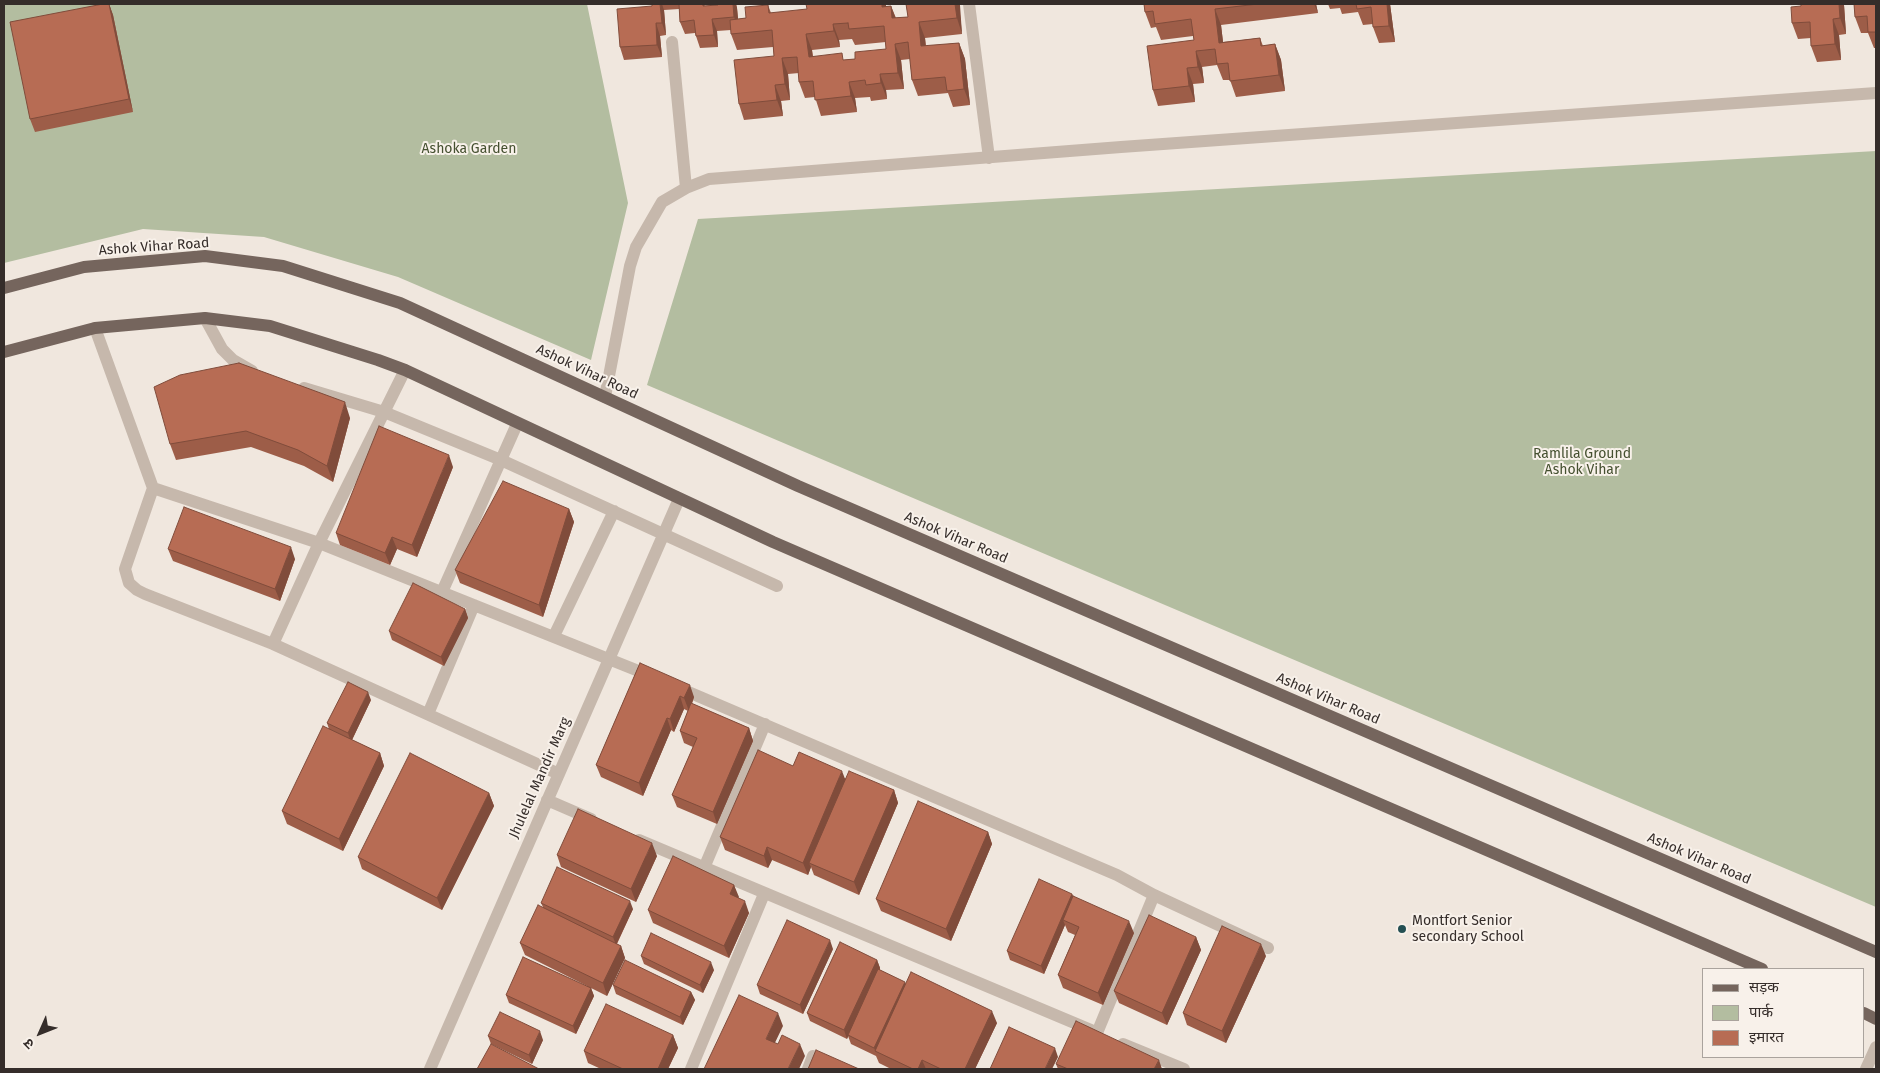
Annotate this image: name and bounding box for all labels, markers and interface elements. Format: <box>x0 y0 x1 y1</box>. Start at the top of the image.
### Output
park label: Ashoka Garden <box>422 141 516 157</box>
street label: Ashok Vihar Road <box>98 235 210 259</box>
street label: Ashok Vihar Road <box>533 341 641 403</box>
park label: Ramlila Ground Ashok Vihar <box>1533 446 1631 478</box>
street label: Ashok Vihar Road <box>902 509 1010 567</box>
street label: Ashok Vihar Road <box>1274 670 1382 728</box>
street label: Jhulelal Mandir Marg <box>506 715 574 841</box>
street label: Ashok Vihar Road <box>1645 830 1753 888</box>
place label: Montfort Senior secondary School <box>1412 913 1524 946</box>
marker: Montfort Senior secondary School <box>1396 923 1408 935</box>
legend <box>1702 968 1865 1058</box>
text: सड़क <box>1749 978 1779 996</box>
text: पार्क <box>1749 1003 1773 1021</box>
north arrow <box>15 1008 65 1058</box>
text: इमारत <box>1749 1028 1784 1046</box>
text: उ <box>20 1035 38 1053</box>

